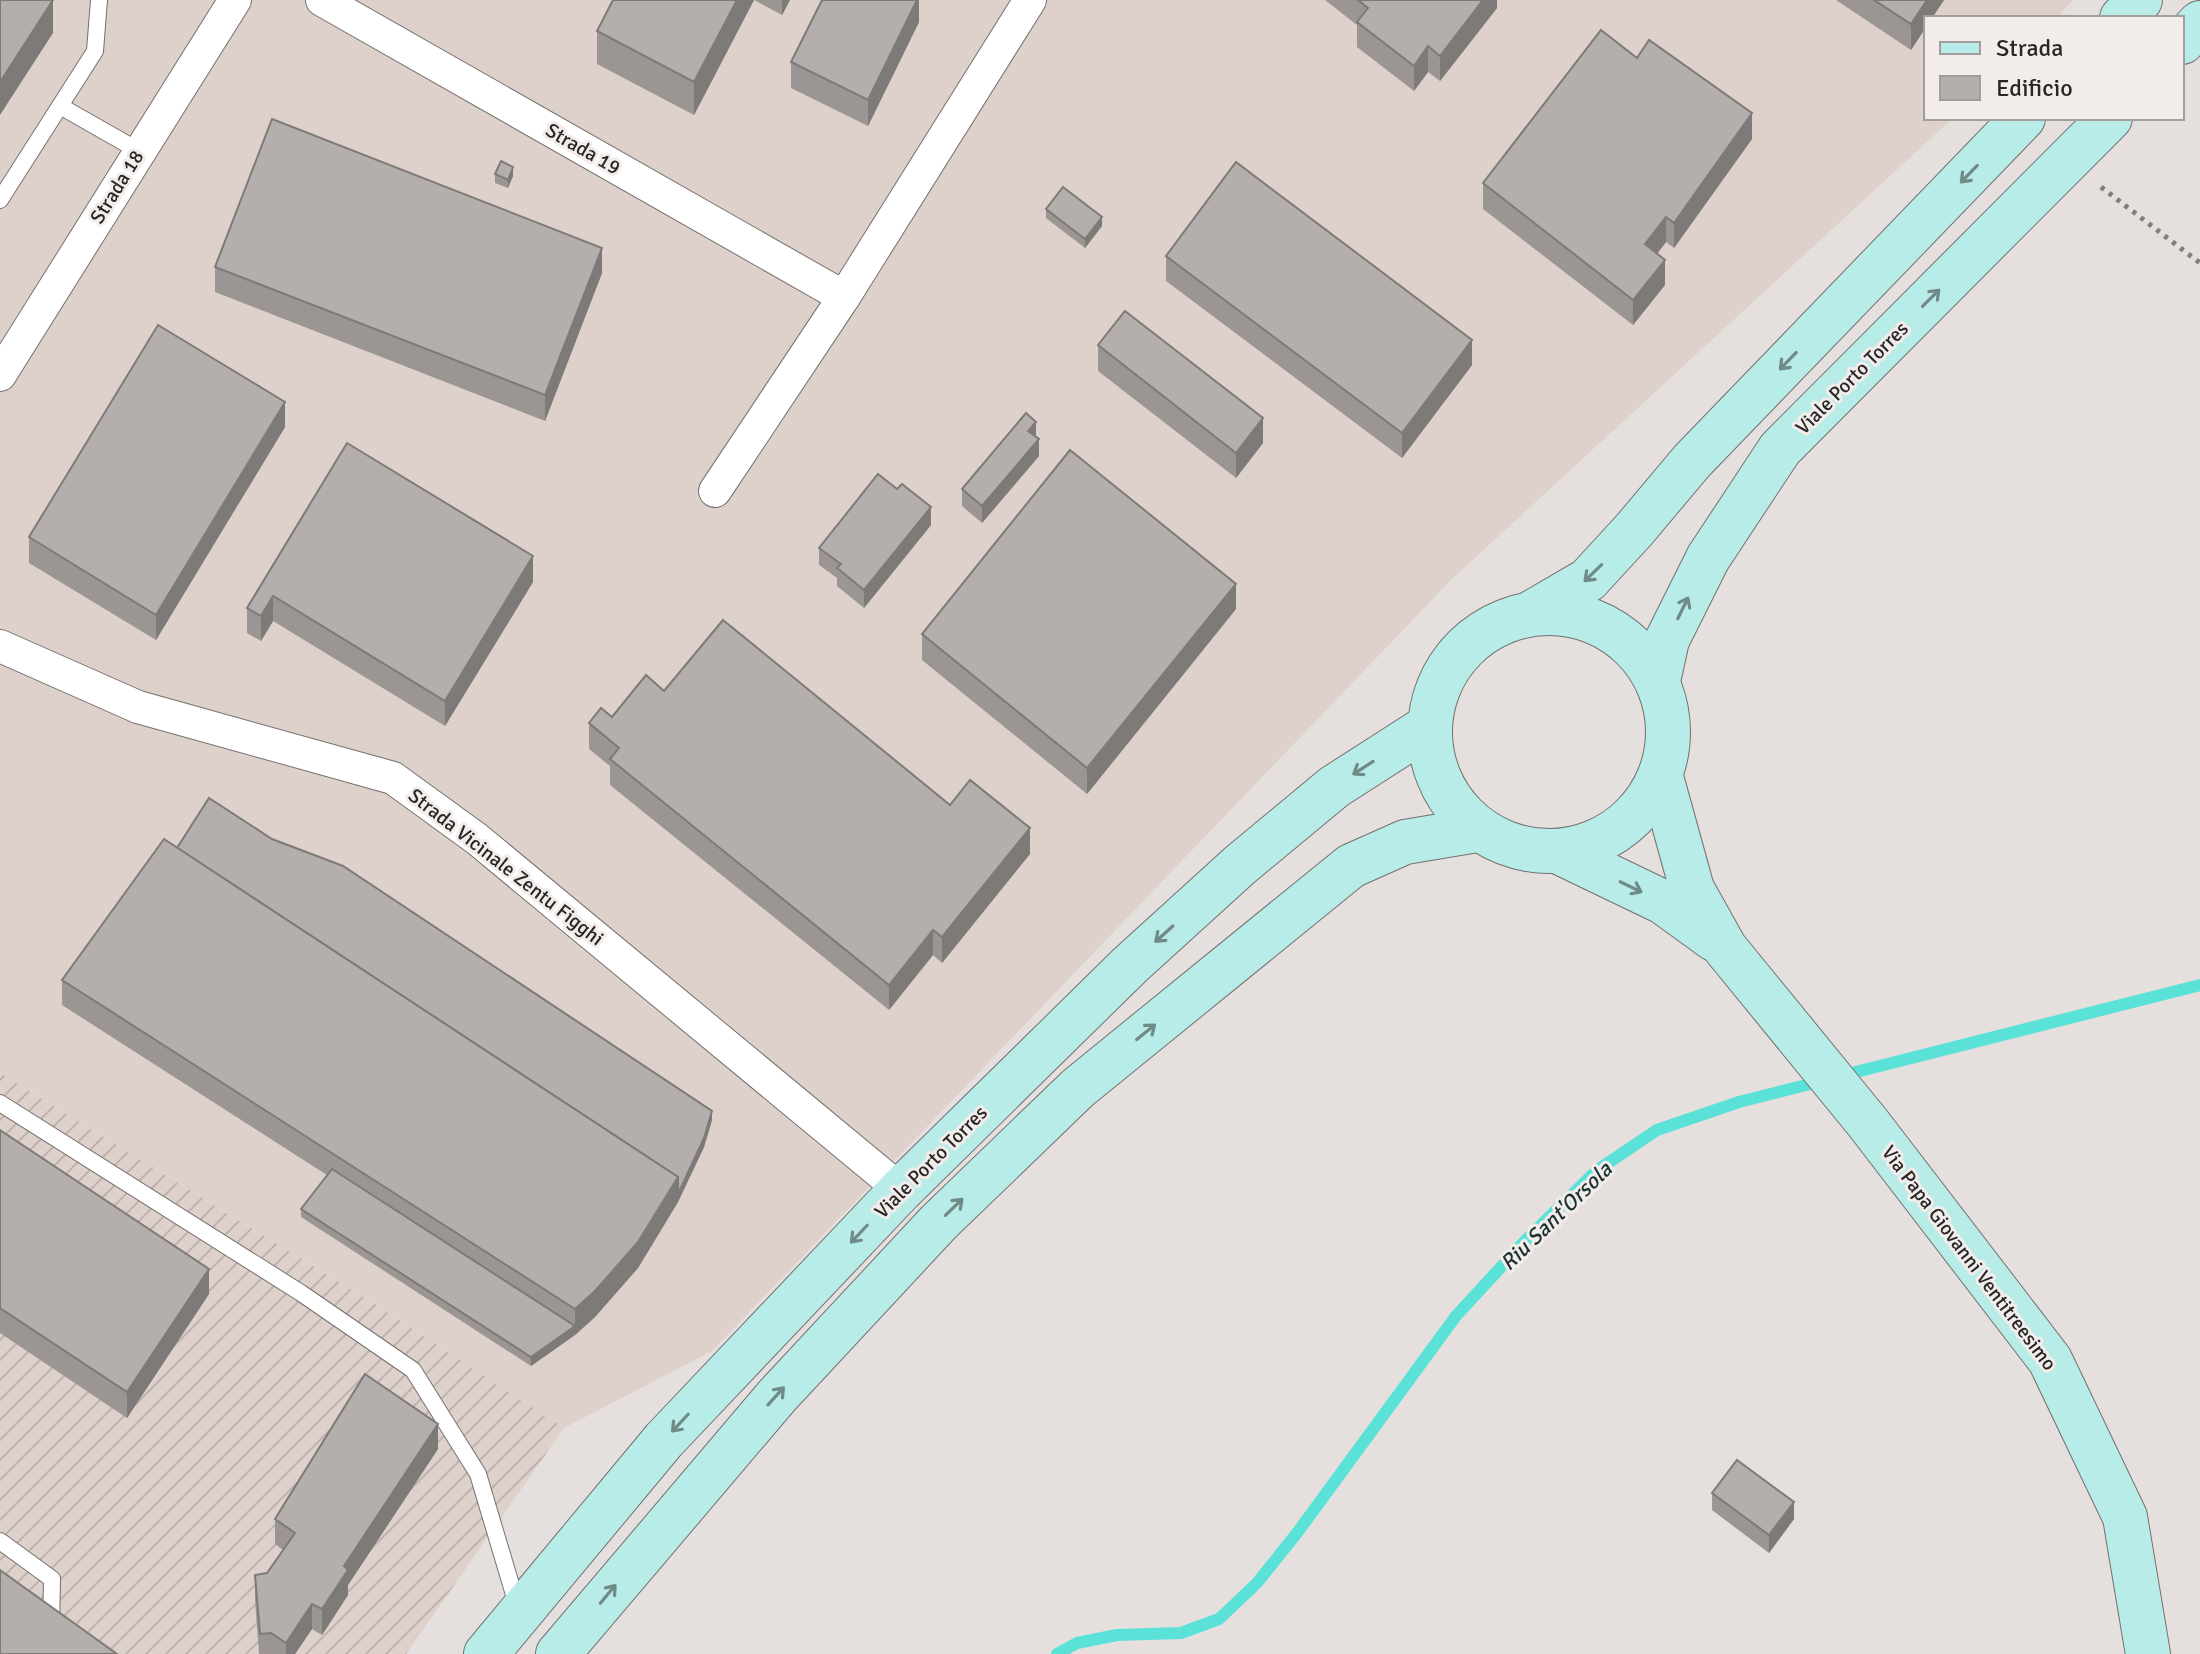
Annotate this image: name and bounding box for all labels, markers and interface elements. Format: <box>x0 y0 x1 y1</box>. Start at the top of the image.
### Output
legend <box>1924 16 2184 120</box>
text: Strada <box>1996 33 2063 63</box>
text: Edificio <box>1996 73 2073 103</box>
street label: Strada 19 <box>541 118 625 180</box>
street label: Strada 18 <box>85 146 149 228</box>
one-way arrow <box>1959 164 1978 184</box>
one-way arrow <box>1921 289 1940 308</box>
street label: Viale Porto Torres <box>1790 316 1914 440</box>
one-way arrow <box>1779 351 1798 370</box>
one-way arrow <box>1584 563 1603 582</box>
one-way arrow <box>1676 596 1691 620</box>
one-way arrow <box>1352 760 1375 776</box>
street label: Strada Vicinale Zentu Figghi <box>403 783 609 951</box>
one-way arrow <box>1619 880 1643 895</box>
one-way arrow <box>1154 925 1174 944</box>
one-way arrow <box>1136 1023 1156 1041</box>
street label: Viale Porto Torres <box>869 1100 993 1224</box>
street label: Via Papa Giovanni Ventitreesimo <box>1876 1141 2062 1375</box>
water label: Riu Sant'Orsola <box>1494 1155 1618 1276</box>
one-way arrow <box>944 1198 963 1217</box>
one-way arrow <box>850 1224 869 1244</box>
one-way arrow <box>767 1387 785 1407</box>
one-way arrow <box>671 1413 690 1433</box>
one-way arrow <box>599 1585 617 1605</box>

